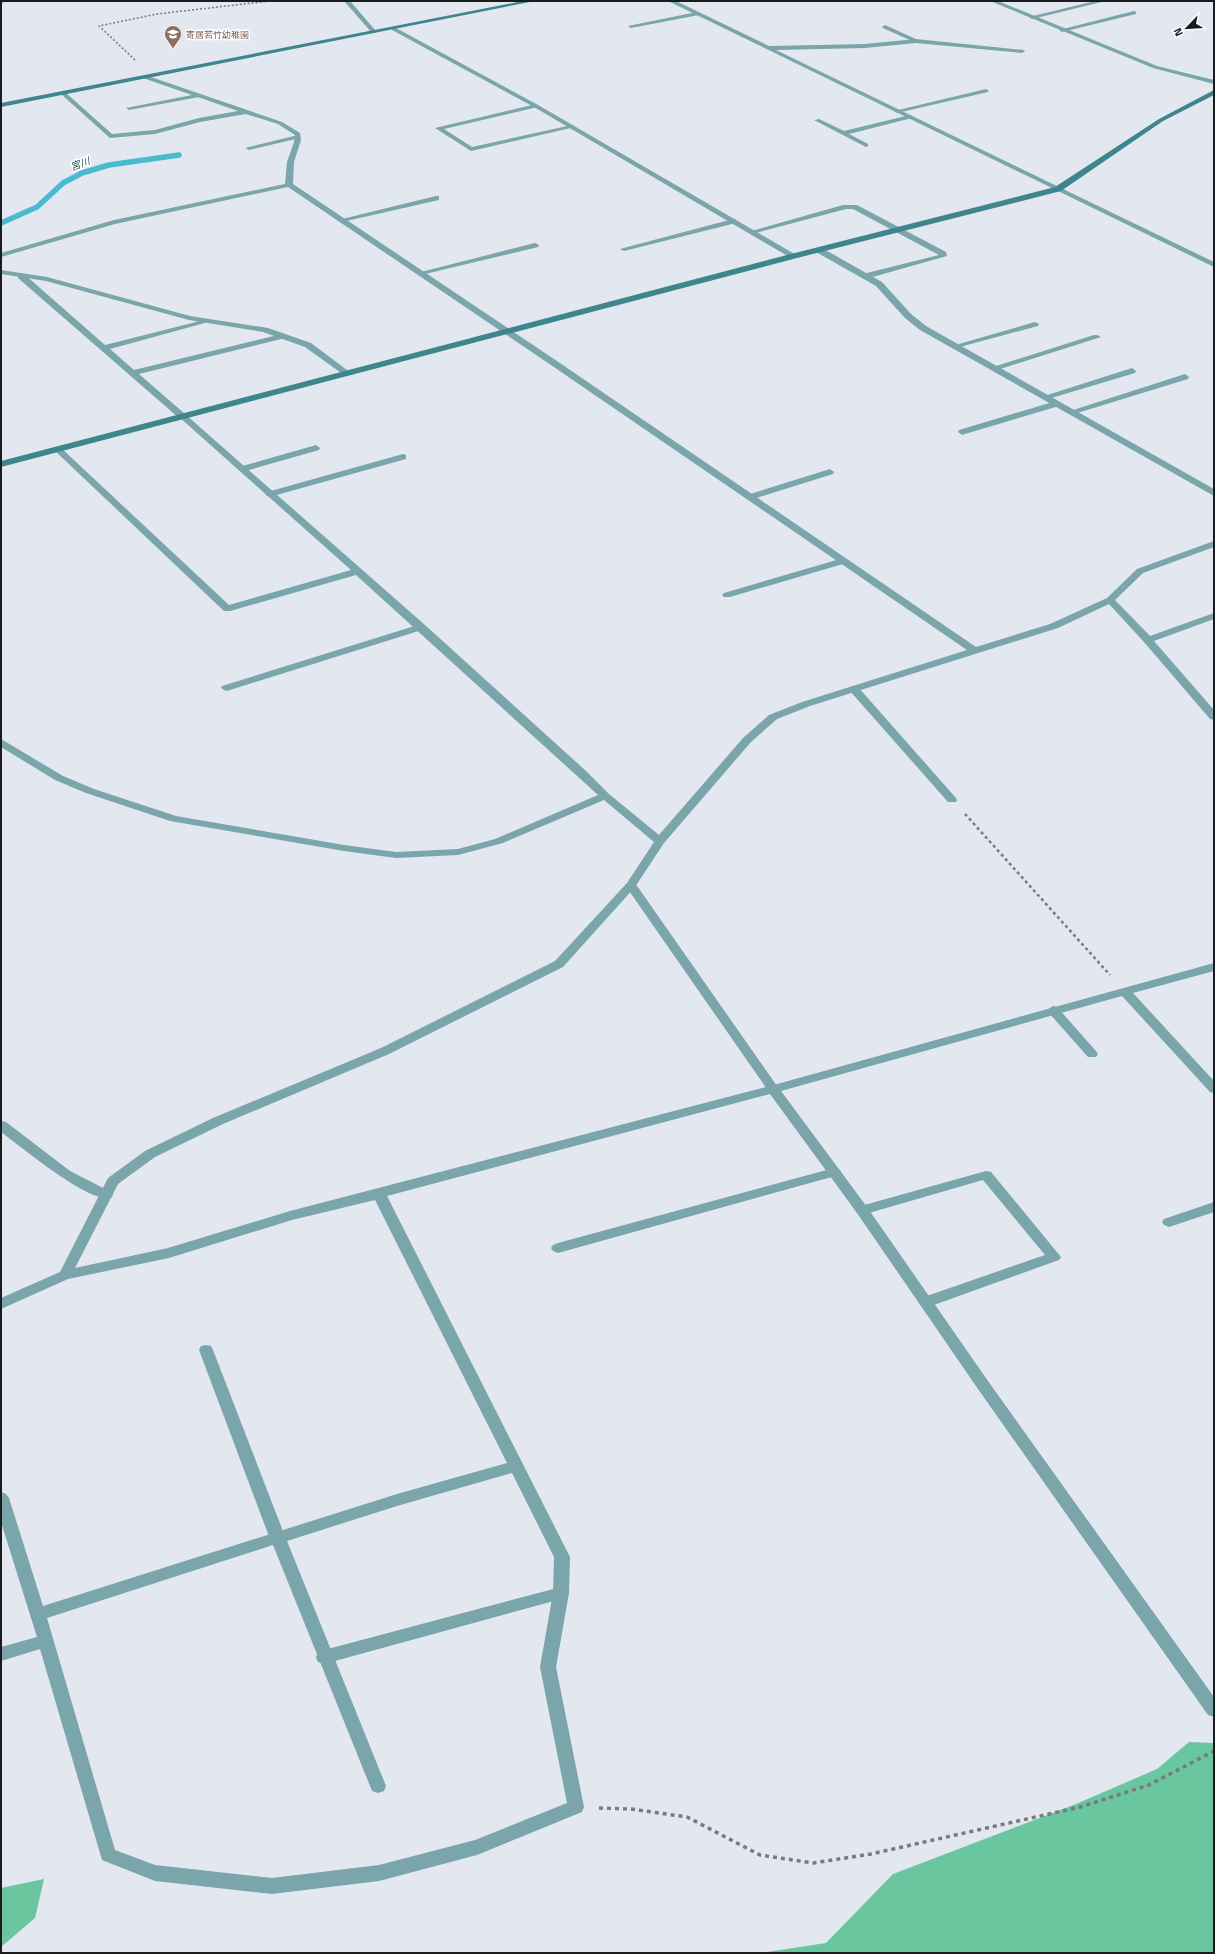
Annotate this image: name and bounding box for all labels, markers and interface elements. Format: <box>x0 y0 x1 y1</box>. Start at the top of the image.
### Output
north arrow <box>1167 8 1207 48</box>
school or university icon: 寄居若竹幼稚園 <box>163 24 183 49</box>
text: N <box>1169 25 1187 39</box>
place label: 寄居若竹幼稚園 <box>186 28 249 41</box>
water label: 宮川 <box>68 153 93 175</box>

